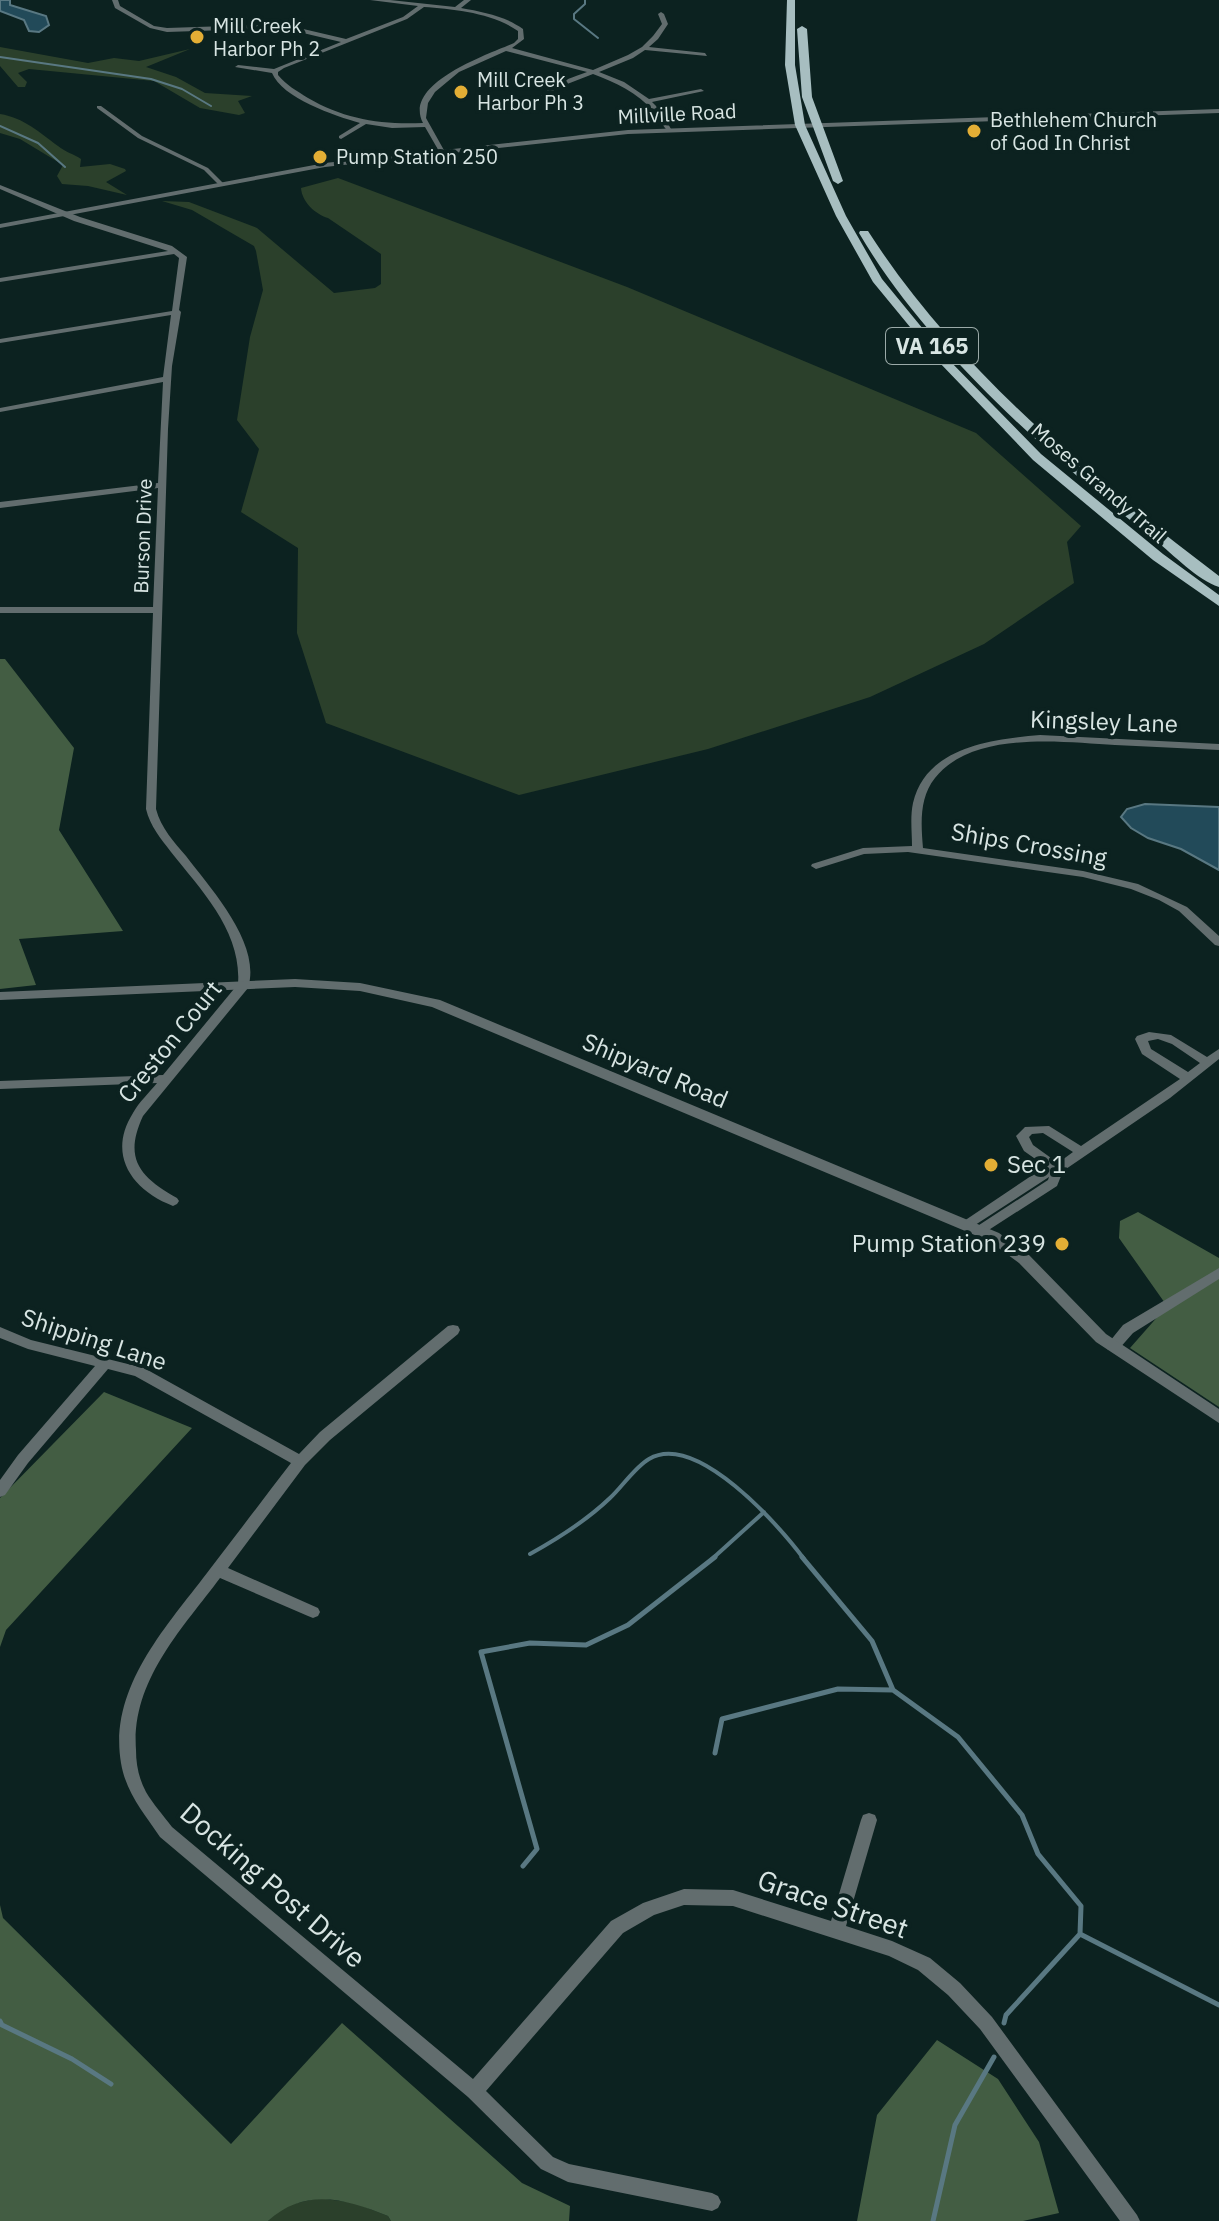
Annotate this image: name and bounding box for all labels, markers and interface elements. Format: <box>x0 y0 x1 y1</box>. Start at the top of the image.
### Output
place label: Mill Creek Harbor Ph 2 <box>213 12 320 62</box>
marker: Mill Creek Harbor Ph 2 <box>188 28 206 46</box>
place label: Mill Creek Harbor Ph 3 <box>477 66 584 116</box>
marker: Mill Creek Harbor Ph 3 <box>452 83 470 101</box>
street label: Millville Road <box>617 97 737 130</box>
place label: Bethlehem Church of God In Christ <box>990 106 1157 156</box>
marker: Bethlehem Church of God In Christ <box>965 122 983 140</box>
place label: Pump Station 250 <box>336 143 498 170</box>
marker: Pump Station 250 <box>311 148 329 166</box>
road number: VA 165 <box>886 328 978 364</box>
street label: Moses Grandy Trail <box>1026 416 1173 549</box>
street label: Burson Drive <box>127 478 158 594</box>
street label: Kingsley Lane <box>1029 702 1179 740</box>
street label: Ships Crossing <box>949 815 1110 873</box>
street label: Creston Court <box>110 974 228 1109</box>
street label: Shipyard Road <box>578 1025 733 1115</box>
place label: Sec 1 <box>1007 1148 1066 1180</box>
marker: Sec 1 <box>982 1156 1000 1174</box>
place label: Pump Station 239 <box>852 1227 1046 1259</box>
marker: Pump Station 239 <box>1053 1235 1071 1253</box>
street label: Shipping Lane <box>18 1300 171 1378</box>
street label: Docking Post Drive <box>173 1794 374 1976</box>
street label: Grace Street <box>753 1860 914 1947</box>

